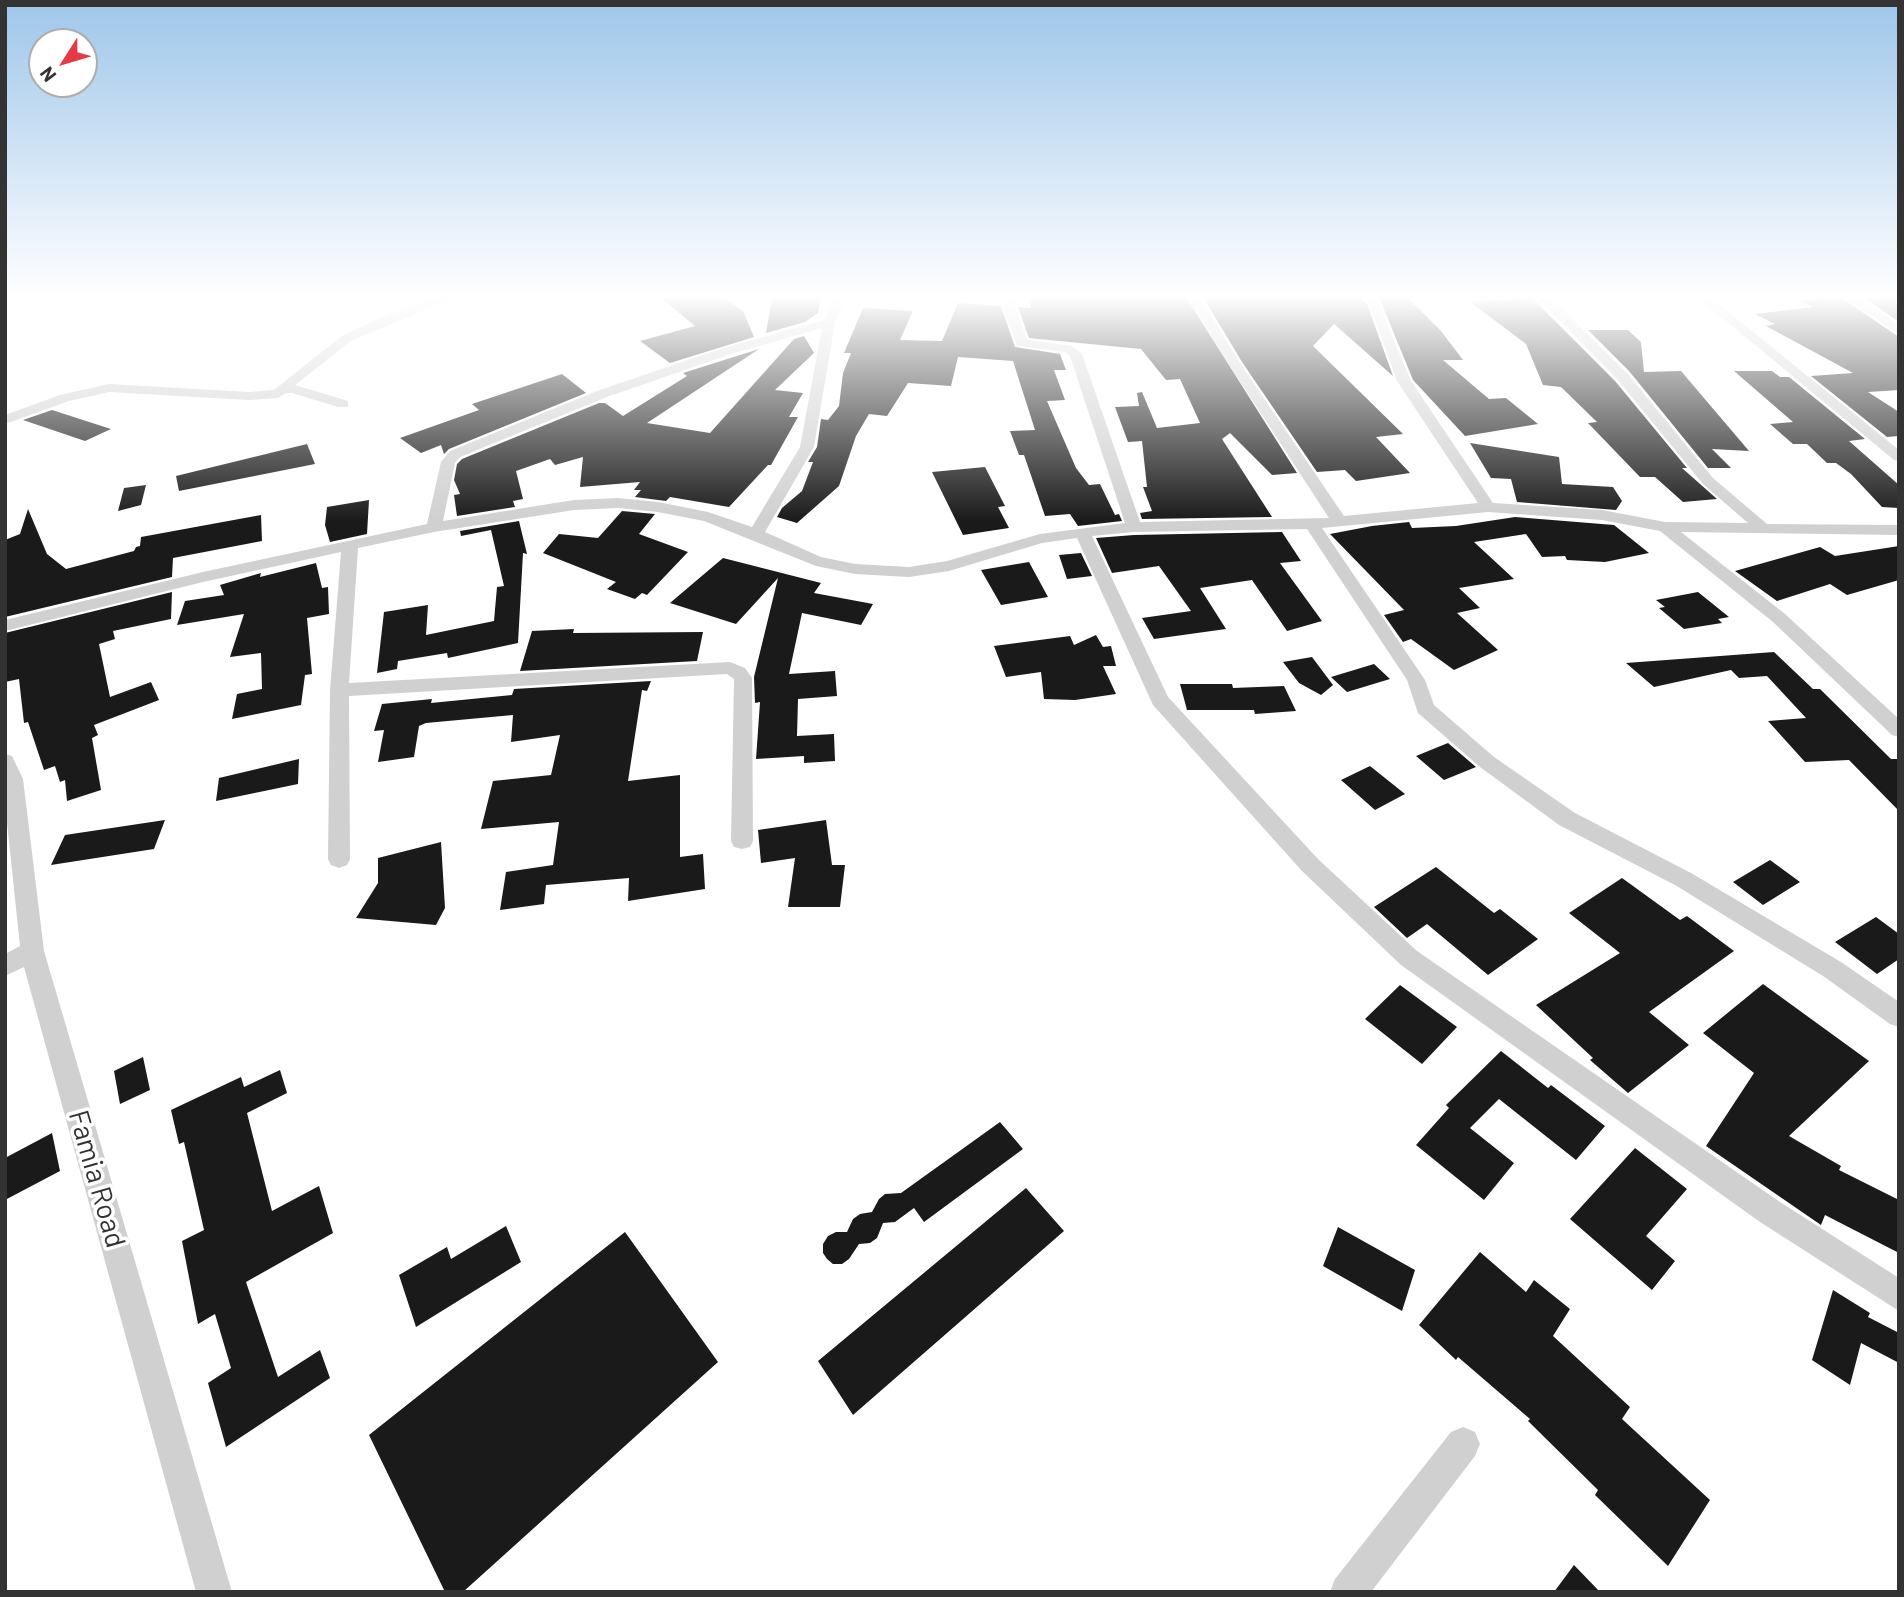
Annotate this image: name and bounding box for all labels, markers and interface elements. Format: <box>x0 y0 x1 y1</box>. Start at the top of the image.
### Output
north arrow <box>28 28 98 98</box>
text: N <box>34 63 60 87</box>
street label: Famia Road <box>61 1106 133 1252</box>

